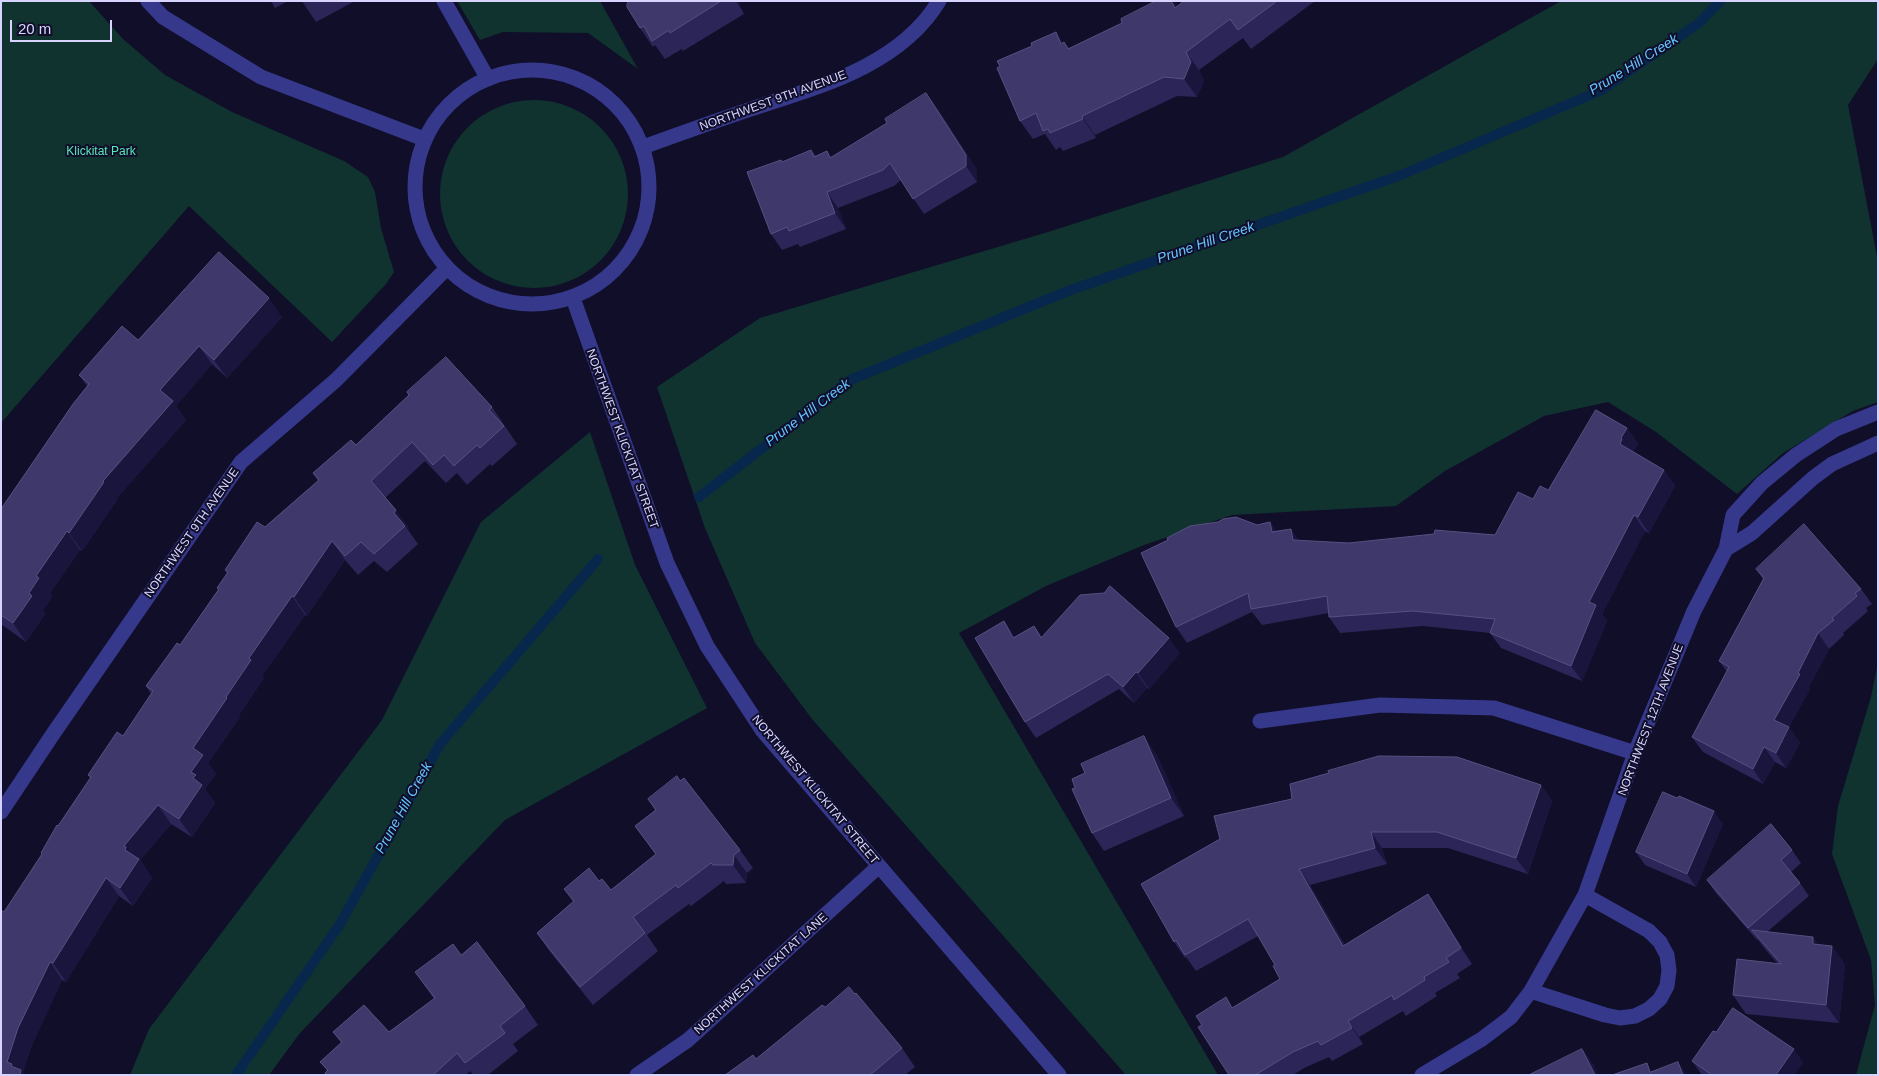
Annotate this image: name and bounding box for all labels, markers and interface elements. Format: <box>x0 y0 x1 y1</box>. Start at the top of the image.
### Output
scale bar <box>12 10 115 42</box>
text: 20 m <box>18 20 51 37</box>
water label: Prune Hill Creek <box>1586 31 1682 99</box>
street label: NORTHWEST 9TH AVENUE <box>698 68 848 134</box>
park label: Klickitat Park <box>66 145 136 159</box>
water label: Prune Hill Creek <box>1155 218 1257 268</box>
street label: NORTHWEST KLICKITAT STREET <box>583 347 661 531</box>
water label: Prune Hill Creek <box>762 376 854 450</box>
street label: NORTHWEST 9TH AVENUE <box>142 465 242 601</box>
street label: NORTHWEST 12TH AVENUE <box>1615 642 1687 798</box>
street label: NORTHWEST KLICKITAT STREET <box>748 713 882 867</box>
water label: Prune Hill Creek <box>372 759 436 857</box>
street label: NORTHWEST KLICKITAT LANE <box>692 910 830 1038</box>

